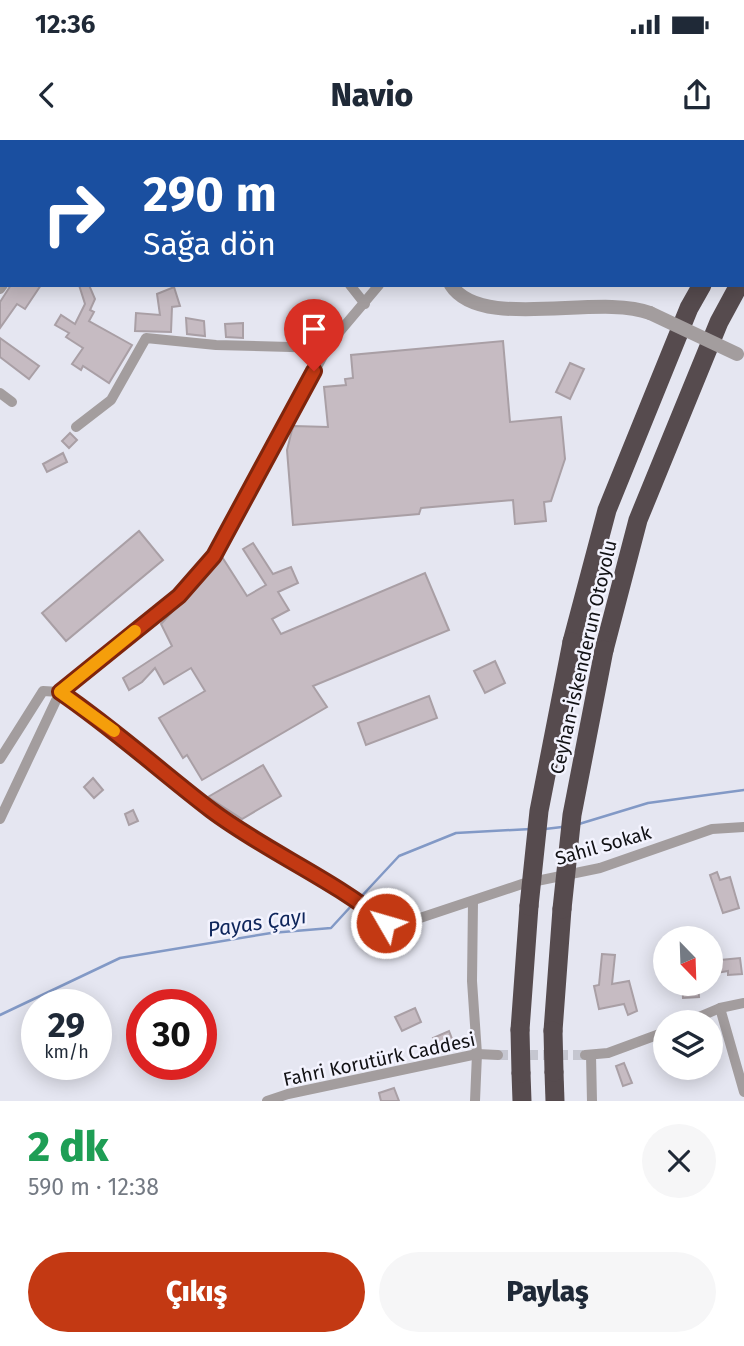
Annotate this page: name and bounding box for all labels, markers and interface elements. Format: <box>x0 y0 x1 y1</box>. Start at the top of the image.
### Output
text: 12:36 <box>35 9 95 40</box>
icon: back <box>28 76 66 114</box>
text: Navio <box>331 76 413 114</box>
icon: share <box>678 76 716 114</box>
text: 290 m <box>143 165 277 224</box>
icon: right <box>28 168 119 259</box>
text: Sağa dön <box>143 225 276 263</box>
pin <box>284 299 344 371</box>
icon: arrive <box>295 310 333 348</box>
street label: Ceyhan-İskenderun Otoyolu <box>545 538 622 776</box>
street label: Sahil Sokak <box>553 821 654 870</box>
position arrow <box>349 886 423 960</box>
water label: Payas Çayı <box>206 903 308 943</box>
north arrow <box>653 926 723 996</box>
map controls <box>653 926 723 1080</box>
speed limit sign: 30 <box>126 989 217 1080</box>
text: 29 <box>48 1004 85 1046</box>
button: layers <box>653 1010 723 1080</box>
street label: Fahri Korutürk Caddesi <box>281 1028 477 1091</box>
text: km/h <box>44 1041 89 1063</box>
text: 2 dk <box>28 1122 108 1172</box>
button: close <box>642 1124 716 1198</box>
text: 590 m · 12:38 <box>28 1173 159 1201</box>
button: Çıkış <box>28 1252 365 1332</box>
button: Paylaş <box>379 1252 716 1332</box>

